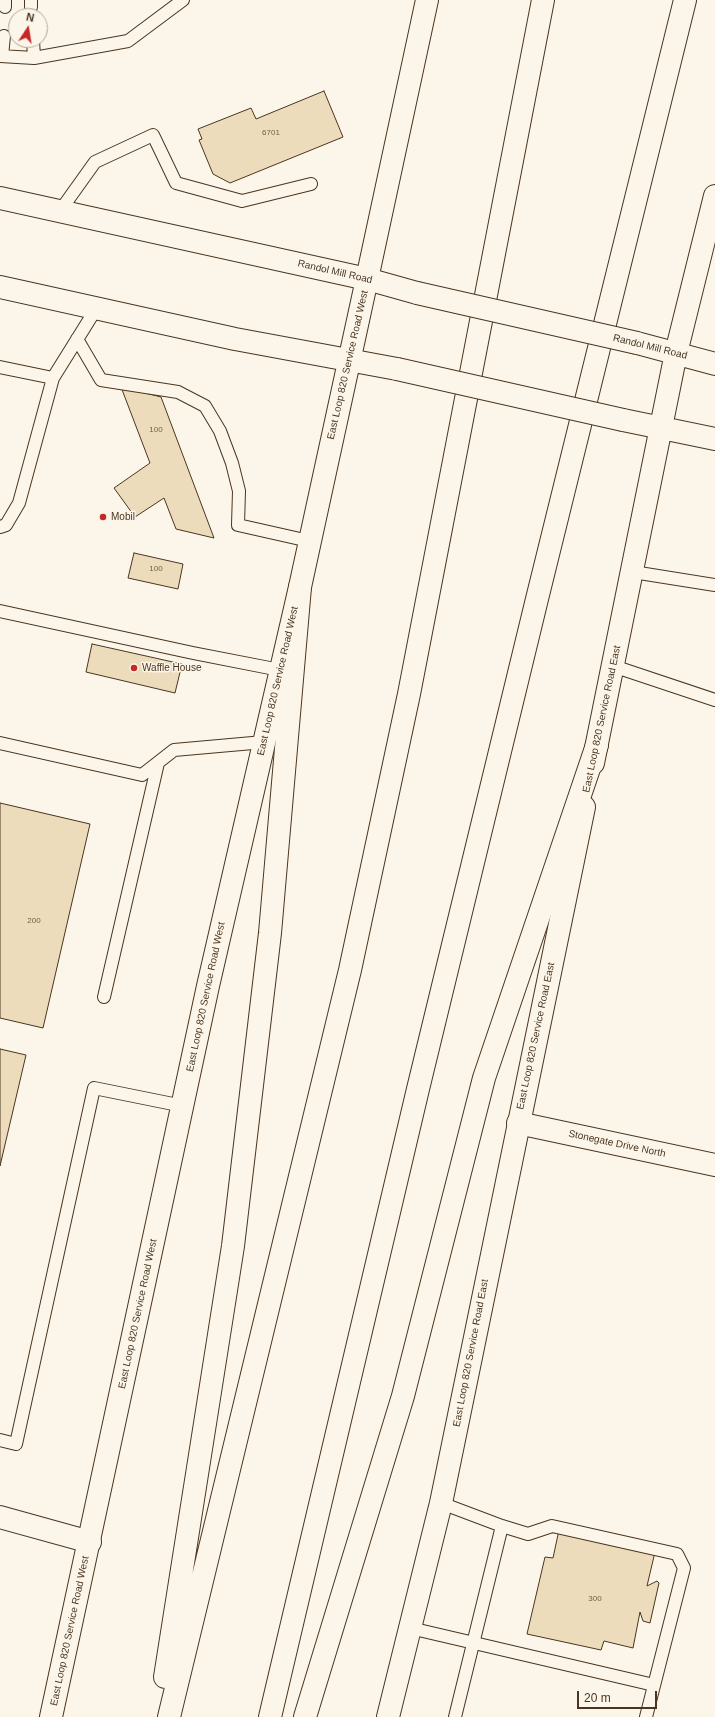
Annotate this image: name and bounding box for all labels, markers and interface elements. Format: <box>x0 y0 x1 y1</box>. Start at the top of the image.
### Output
north arrow <box>8 8 48 48</box>
text: N <box>25 11 35 24</box>
house number: 6701 <box>262 128 280 138</box>
street label: Randol Mill Road <box>297 258 373 286</box>
street label: East Loop 820 Service Road West <box>325 289 371 441</box>
street label: Randol Mill Road <box>612 332 688 362</box>
house number: 100 <box>149 425 163 435</box>
place label: Mobil <box>111 511 135 523</box>
marker: Mobil <box>98 512 108 522</box>
house number: 100 <box>149 564 163 574</box>
street label: East Loop 820 Service Road West <box>255 605 301 757</box>
street label: East Loop 820 Service Road East <box>581 644 623 794</box>
place label: Waffle House <box>142 662 201 674</box>
marker: Waffle House <box>129 663 139 673</box>
house number: 200 <box>27 916 41 926</box>
street label: East Loop 820 Service Road West <box>184 921 228 1073</box>
street label: East Loop 820 Service Road East <box>515 961 557 1111</box>
street label: Stonegate Drive North <box>567 1128 667 1160</box>
street label: East Loop 820 Service Road West <box>116 1238 160 1390</box>
street label: East Loop 820 Service Road East <box>451 1278 491 1428</box>
street label: East Loop 820 Service Road West <box>48 1555 92 1707</box>
house number: 300 <box>588 1594 602 1604</box>
scale bar <box>579 1683 659 1709</box>
text: 20 m <box>584 1691 611 1705</box>

